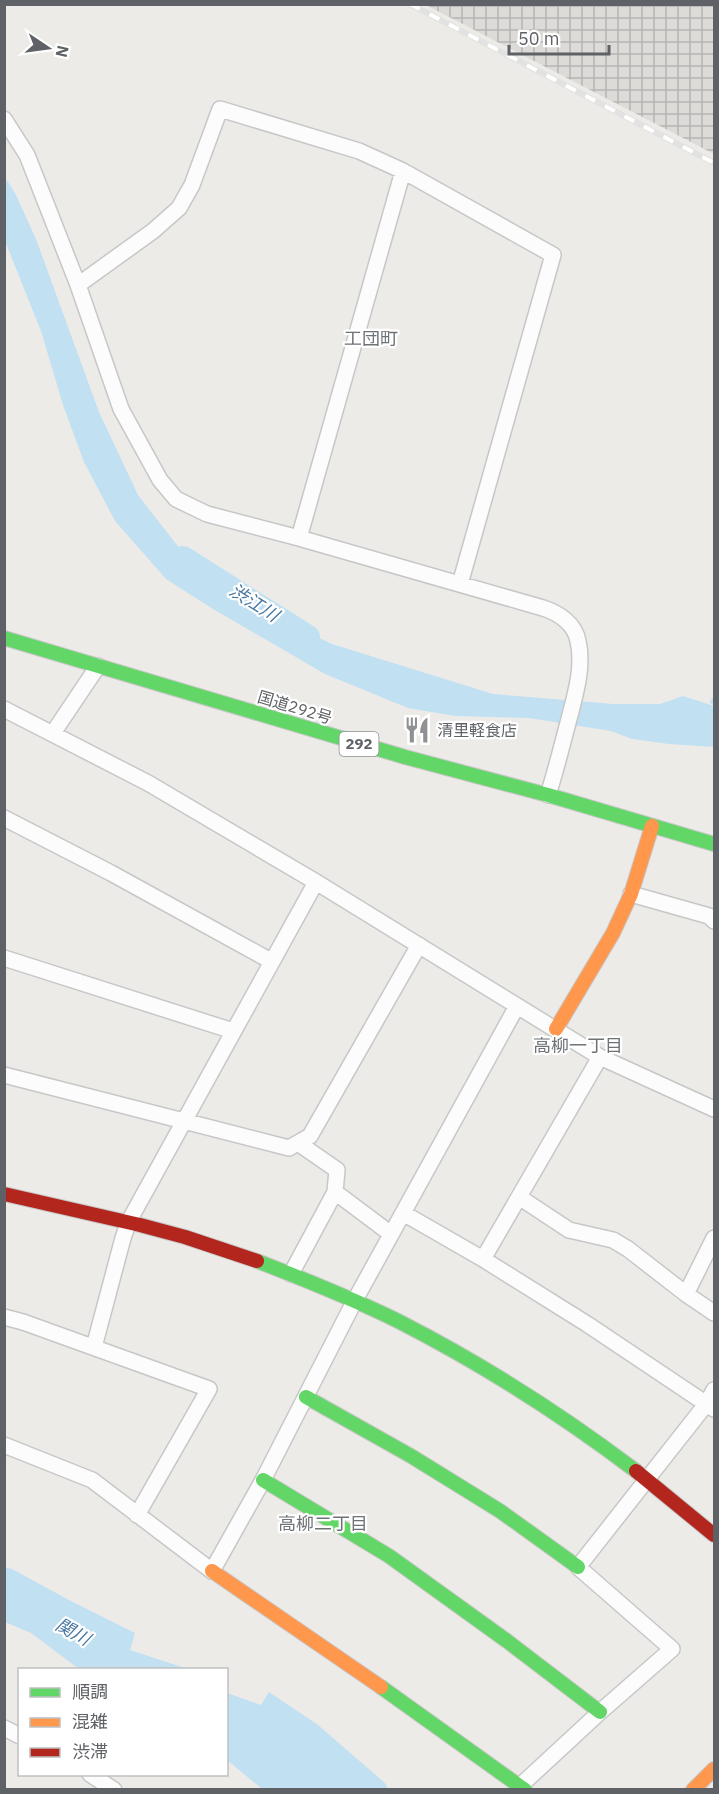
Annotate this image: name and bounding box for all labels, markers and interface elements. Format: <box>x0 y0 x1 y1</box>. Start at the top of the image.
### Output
north arrow <box>18 18 78 78</box>
scale bar <box>509 18 610 56</box>
text: 50 m <box>518 27 560 50</box>
text: N <box>52 43 74 59</box>
district label: 工団町 <box>344 327 398 350</box>
water label: 渋江川 <box>225 579 285 628</box>
street label: 国道292号 <box>255 686 335 728</box>
restaurant icon: 清里軽食店 <box>402 715 432 745</box>
place label: 清里軽食店 <box>437 720 517 740</box>
road number: 292 <box>340 732 378 756</box>
district label: 高柳一丁目 <box>533 1034 623 1057</box>
district label: 高柳二丁目 <box>278 1512 368 1535</box>
water label: 関川 <box>52 1613 96 1651</box>
legend <box>18 1668 228 1776</box>
text: 順調 <box>72 1680 108 1703</box>
text: 混雑 <box>72 1710 108 1733</box>
text: 渋滞 <box>72 1740 108 1763</box>

